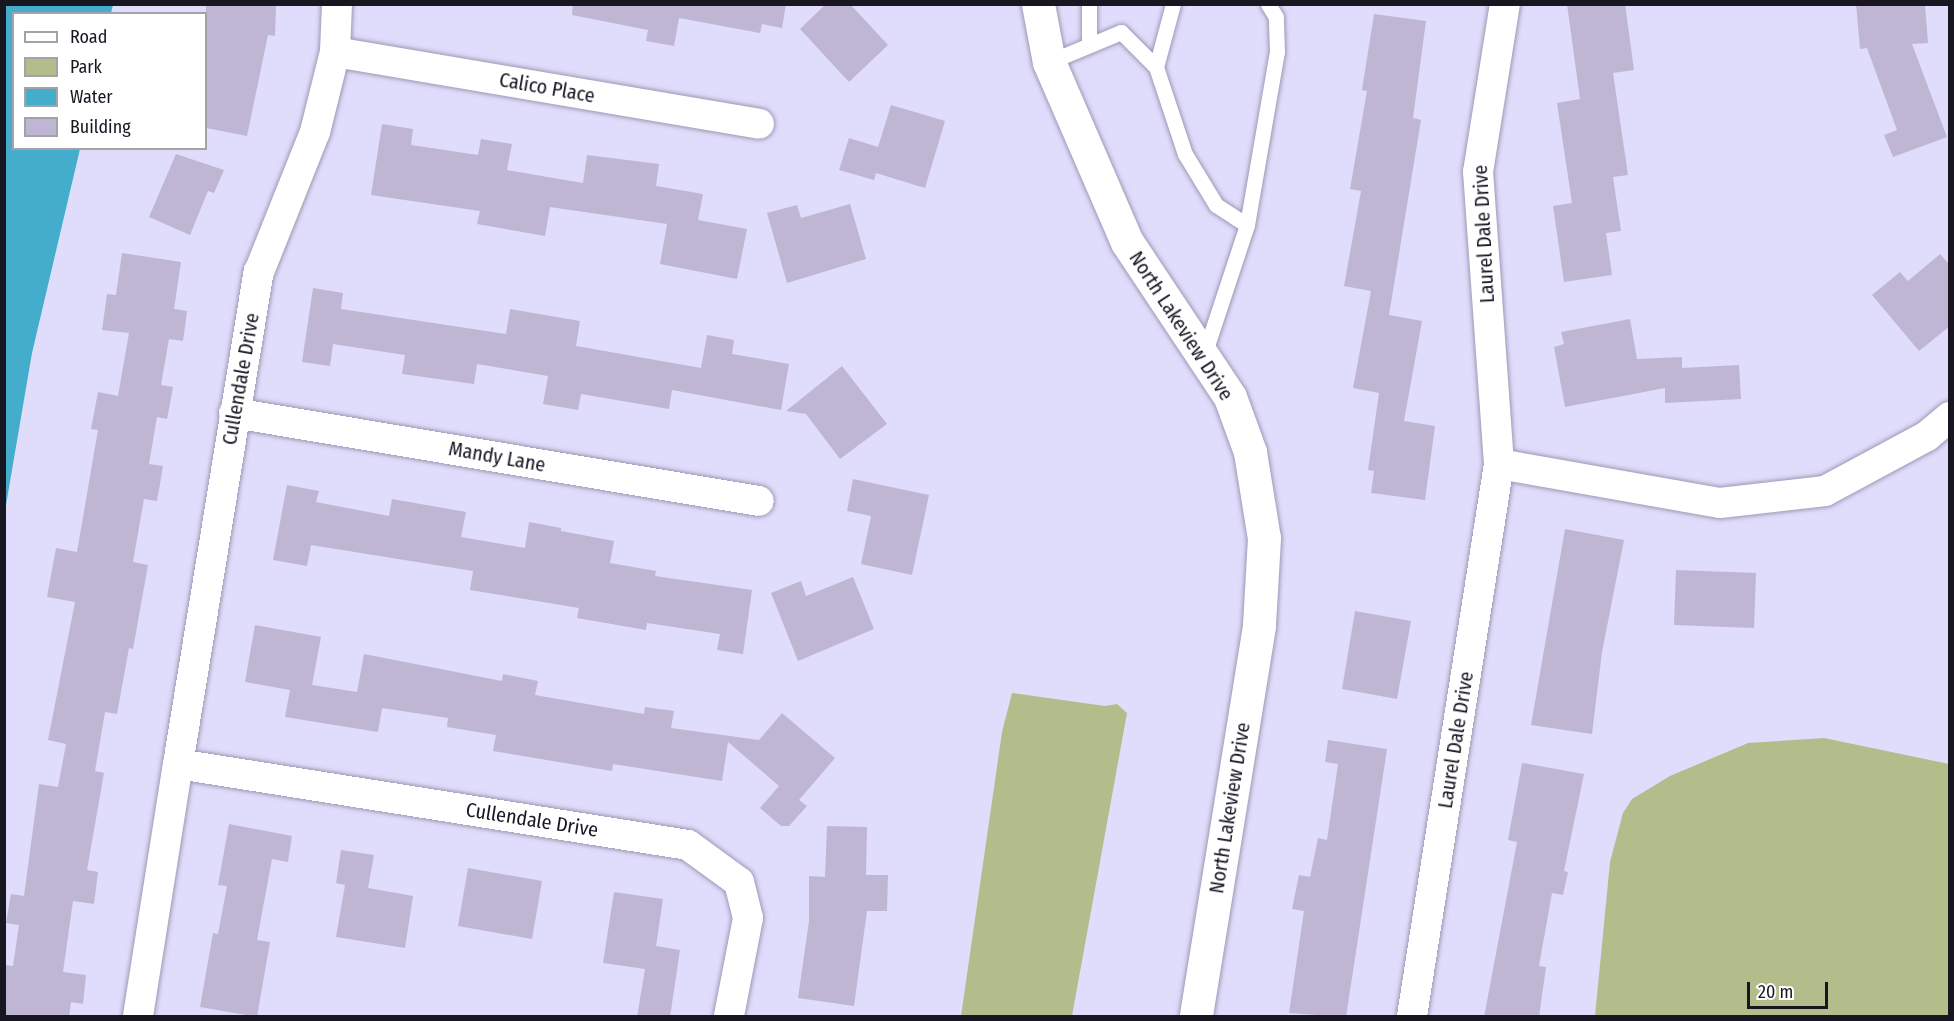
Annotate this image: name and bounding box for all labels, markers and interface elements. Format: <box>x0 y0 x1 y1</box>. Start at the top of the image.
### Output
legend <box>12 12 207 150</box>
text: Road <box>70 26 107 48</box>
text: Park <box>70 56 102 78</box>
street label: Calico Place <box>497 68 597 108</box>
text: Water <box>70 86 113 108</box>
text: Building <box>70 116 131 138</box>
street label: Laurel Dale Drive <box>1468 164 1500 304</box>
street label: North Lakeview Drive <box>1124 247 1238 405</box>
street label: Cullendale Drive <box>218 311 264 447</box>
street label: Mandy Lane <box>447 437 547 477</box>
street label: Laurel Dale Drive <box>1433 670 1479 810</box>
street label: North Lakeview Drive <box>1205 721 1255 895</box>
street label: Cullendale Drive <box>464 798 600 842</box>
scale bar <box>1750 970 1831 1008</box>
text: 20 m <box>1758 981 1793 1003</box>

